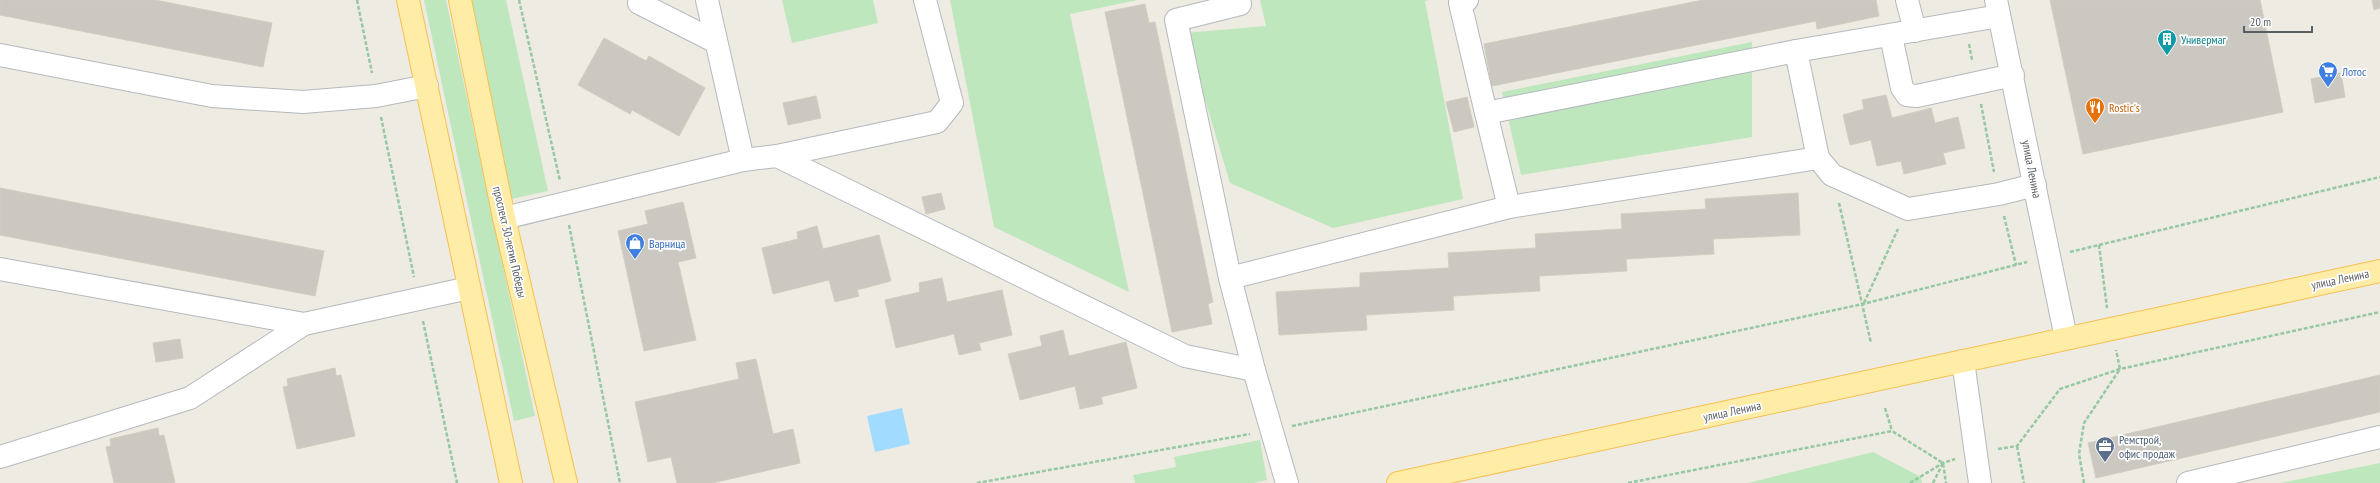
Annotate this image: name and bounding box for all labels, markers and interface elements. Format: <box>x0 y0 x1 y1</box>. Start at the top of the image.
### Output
scale bar <box>2244 8 2312 34</box>
text: 20 m <box>2250 14 2271 29</box>
building icon: Универмаг <box>2156 28 2178 56</box>
place label: Универмаг <box>2181 32 2226 47</box>
supermarket icon: Лотос <box>2317 60 2339 88</box>
place label: Лотос <box>2341 64 2367 79</box>
restaurant icon: Rostiс's <box>2084 96 2106 124</box>
place label: Rostiс's <box>2109 100 2140 115</box>
street label: улица Ленина <box>2019 139 2045 199</box>
street label: проспект 30-летия Победы <box>490 185 530 299</box>
shop icon: Варница <box>624 232 646 260</box>
place label: Варница <box>649 236 685 251</box>
street label: улица Ленина <box>2310 266 2370 292</box>
street label: улица Ленина <box>1702 398 1762 424</box>
place label: Ремстрой, офис продаж <box>2119 432 2176 461</box>
office icon: Ремстрой, офис продаж <box>2094 435 2116 463</box>

